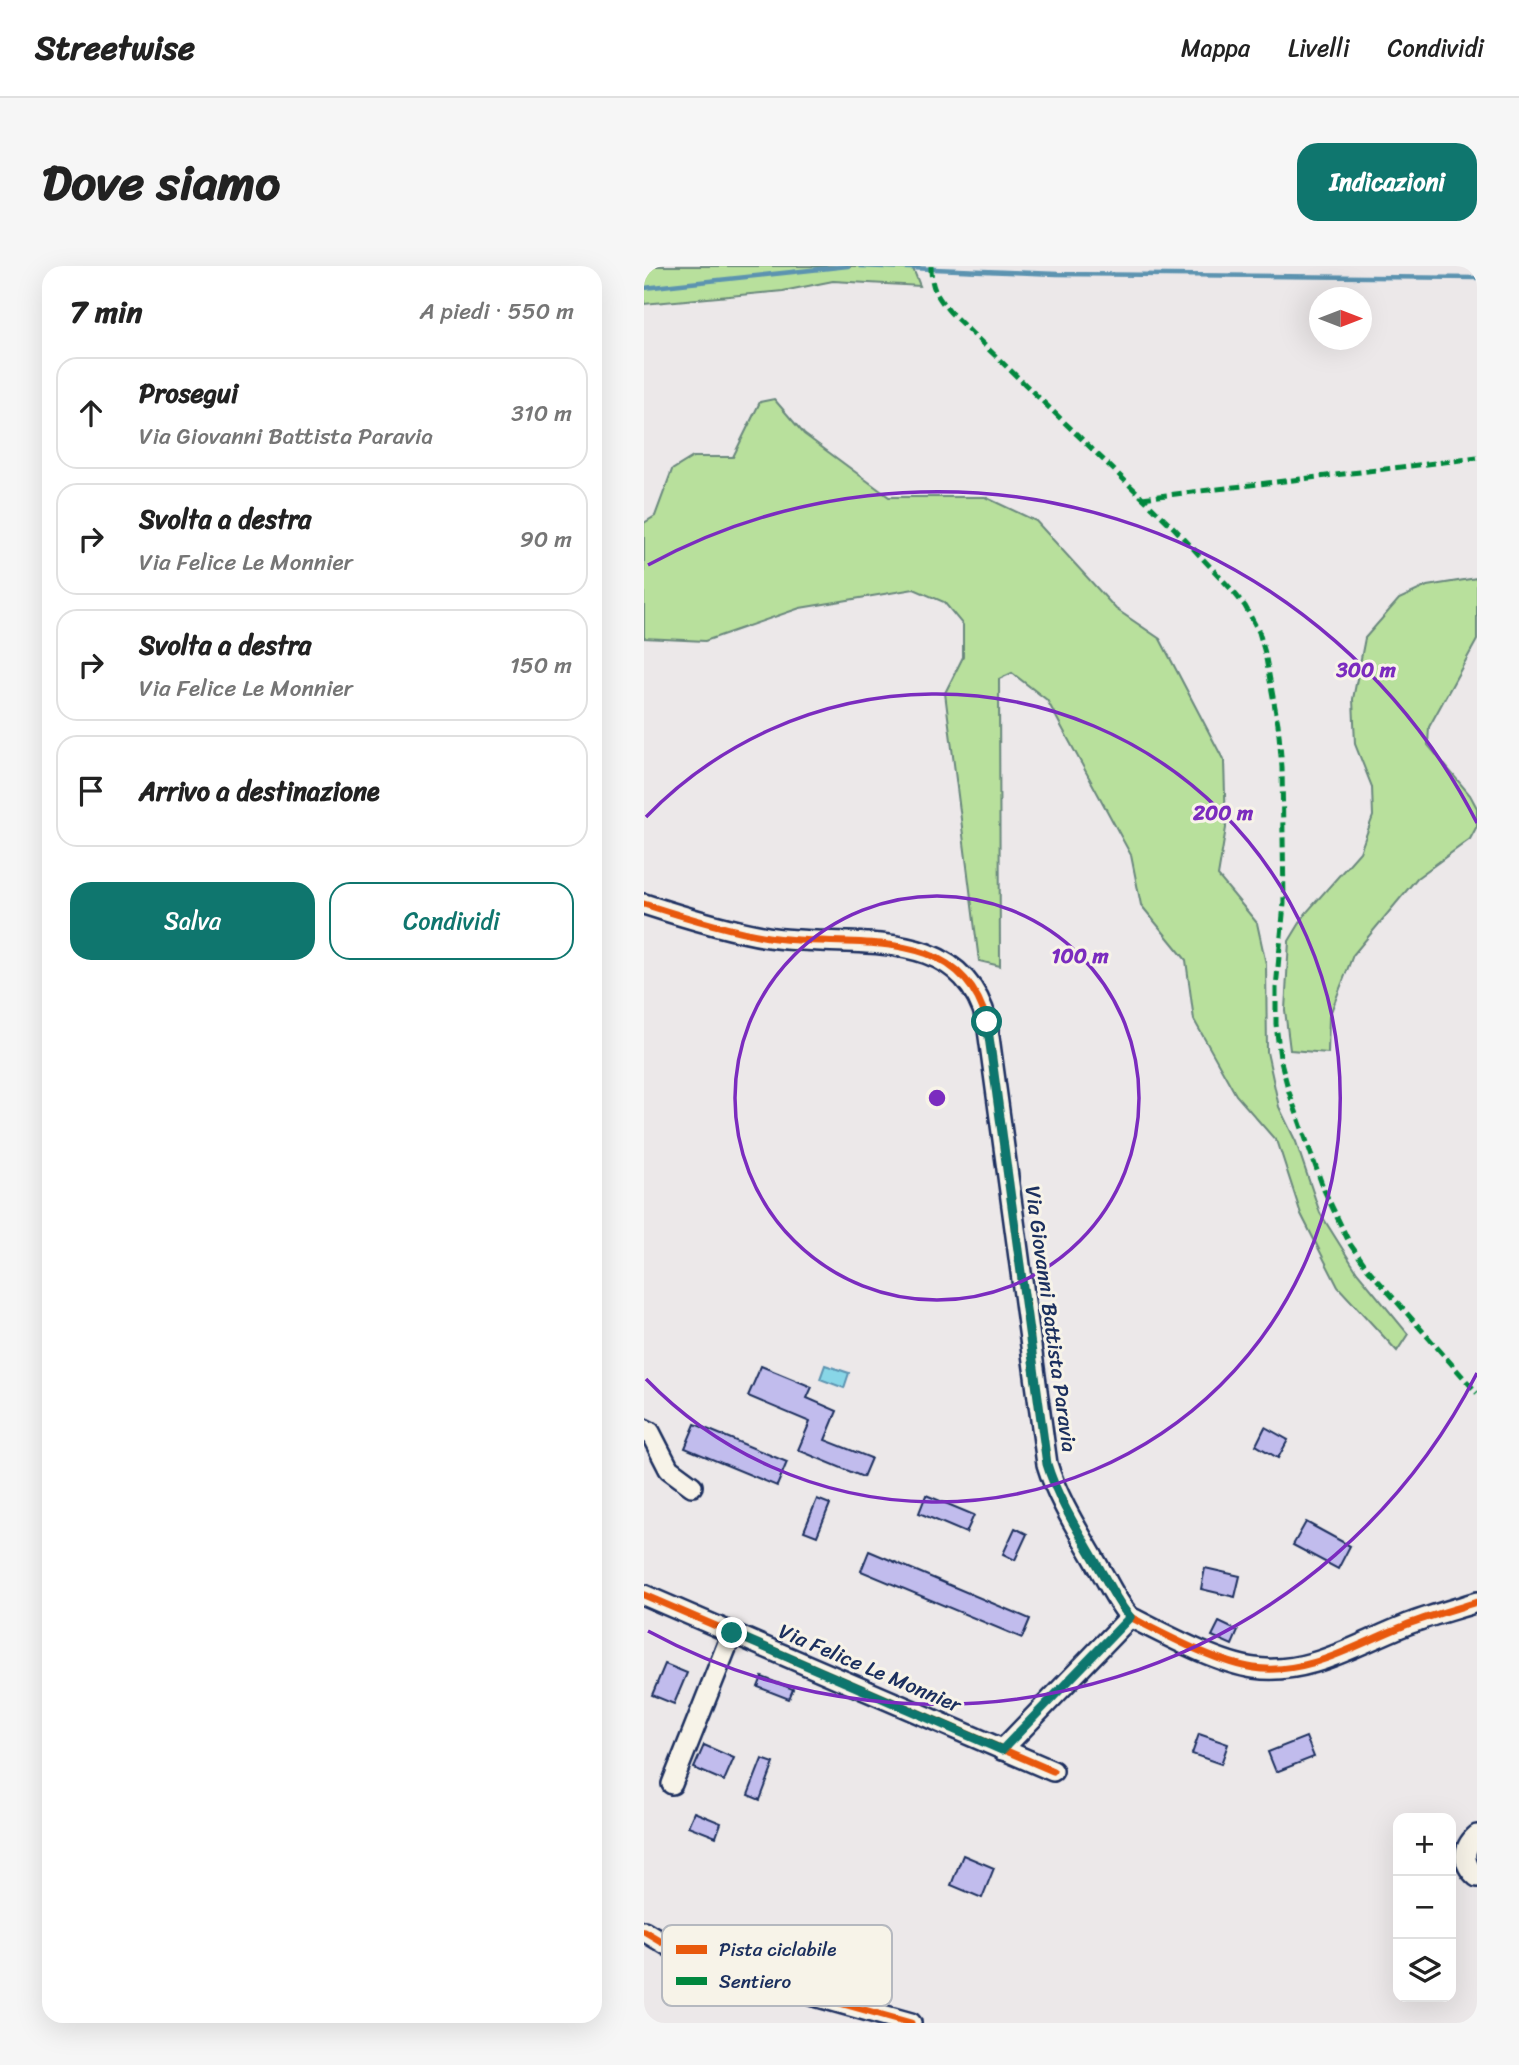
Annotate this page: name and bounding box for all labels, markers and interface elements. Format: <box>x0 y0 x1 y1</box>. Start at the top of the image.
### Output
text: Streetwise <box>35 19 195 77</box>
text: Mappa <box>1181 27 1250 69</box>
text: Livelli <box>1288 27 1350 69</box>
text: Condividi <box>1388 27 1484 69</box>
text: Dove siamo <box>42 139 280 226</box>
button: Indicazioni <box>1297 143 1477 221</box>
text: 7 min <box>70 285 142 339</box>
north arrow <box>1309 287 1372 350</box>
text: A piedi · 550 m <box>420 291 574 332</box>
text: Prosegui <box>139 370 238 416</box>
text: 310 m <box>511 393 572 434</box>
icon: ahead <box>72 394 110 432</box>
text: Via Giovanni Battista Paravia <box>139 416 433 457</box>
text: Svolta a destra <box>139 496 311 542</box>
text: 90 m <box>520 519 572 560</box>
icon: right <box>72 520 110 558</box>
text: Via Felice Le Monnier <box>139 542 353 583</box>
text: Svolta a destra <box>139 622 311 668</box>
text: 150 m <box>510 645 572 686</box>
icon: right <box>72 646 110 684</box>
text: 300 m <box>1335 651 1397 689</box>
text: Via Felice Le Monnier <box>139 668 353 709</box>
text: Arrivo a destinazione <box>139 768 380 814</box>
icon: arrive <box>72 772 110 810</box>
text: 200 m <box>1192 794 1254 832</box>
button: Salva <box>70 882 315 960</box>
button: Condividi <box>329 882 574 960</box>
text: 100 m <box>1051 937 1109 975</box>
route start <box>971 1006 1002 1037</box>
centre of rings <box>925 1086 949 1110</box>
street label: Via Giovanni Battista Paravia <box>1014 1183 1089 1455</box>
street label: Via Felice Le Monnier <box>773 1612 969 1724</box>
route end <box>716 1617 747 1648</box>
map controls <box>1393 1813 1456 2002</box>
button: + <box>1393 1813 1456 1876</box>
button: − <box>1393 1876 1456 1939</box>
legend <box>662 1925 892 2006</box>
text: Pista ciclabile <box>719 1933 836 1966</box>
button: layers <box>1393 1939 1456 2002</box>
text: Sentiero <box>719 1965 791 1998</box>

